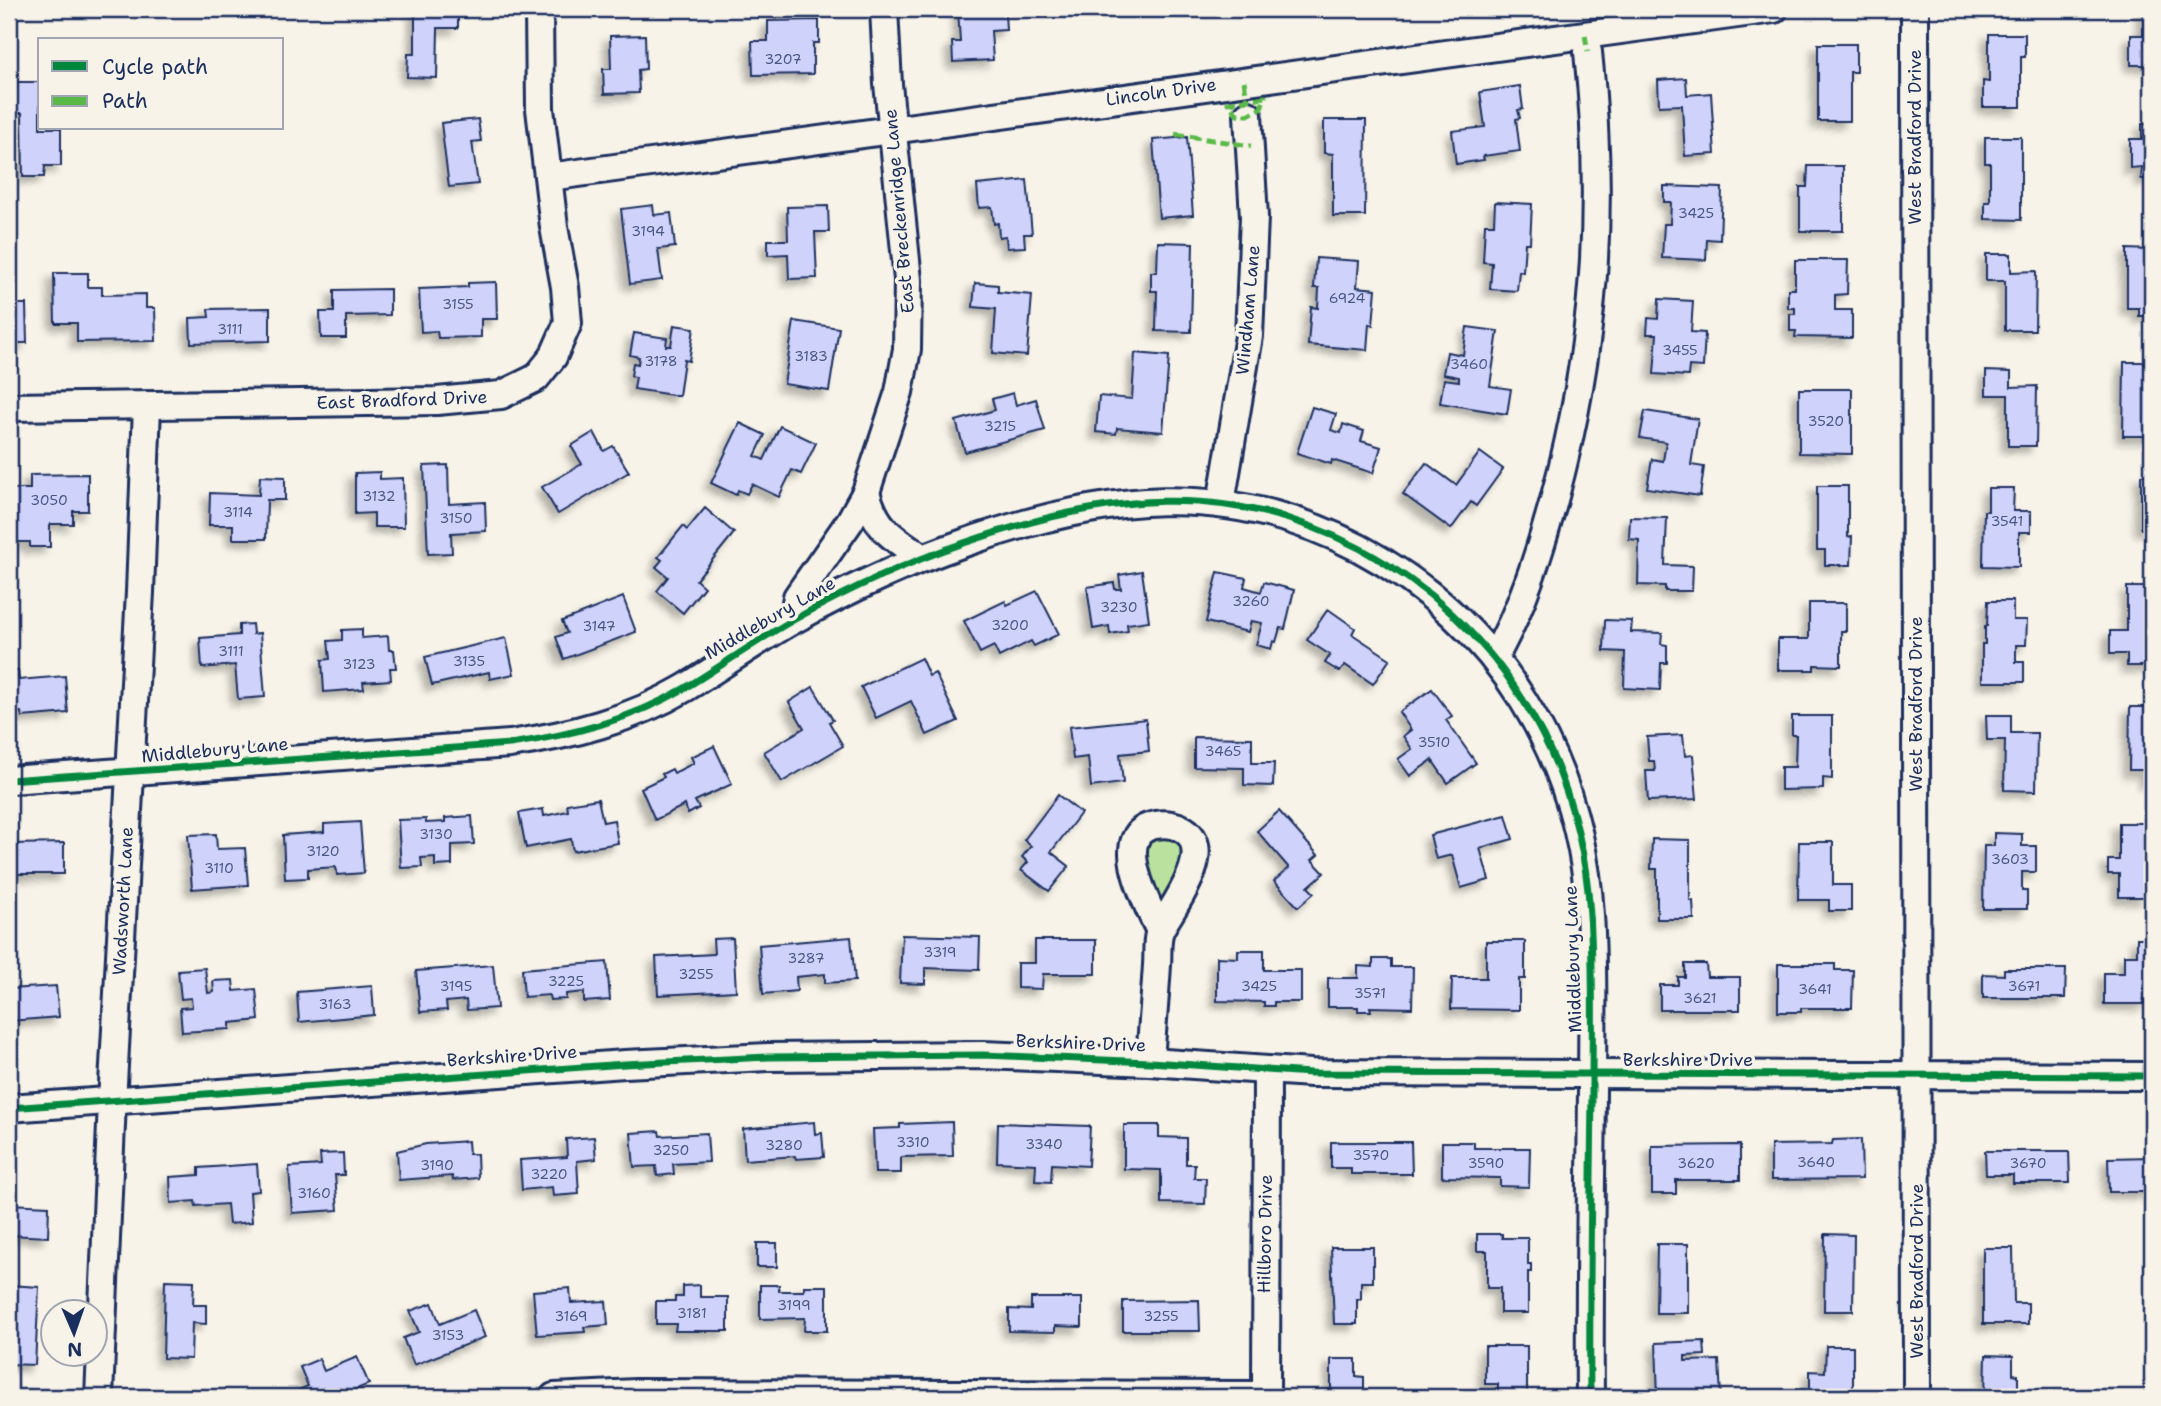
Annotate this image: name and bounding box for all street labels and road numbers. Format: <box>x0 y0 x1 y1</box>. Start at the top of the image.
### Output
street label: West Bradford Drive <box>1903 49 1927 225</box>
street label: Lincoln Drive <box>1104 72 1218 112</box>
street label: East Breckenridge Lane <box>878 108 920 314</box>
street label: Windham Lane <box>1230 244 1266 376</box>
street label: East Bradford Drive <box>316 385 488 415</box>
street label: Middlebury Lane <box>700 571 840 665</box>
street label: West Bradford Drive <box>1904 616 1928 792</box>
street label: Middlebury Lane <box>140 732 290 768</box>
street label: Wadsworth Lane <box>107 826 139 976</box>
street label: Middlebury Lane <box>1558 885 1588 1033</box>
street label: Berkshire Drive <box>1015 1029 1147 1057</box>
street label: Berkshire Drive <box>446 1039 578 1073</box>
street label: Berkshire Drive <box>1623 1048 1753 1072</box>
street label: Hillboro Drive <box>1252 1174 1278 1294</box>
street label: West Bradford Drive <box>1905 1183 1929 1359</box>

